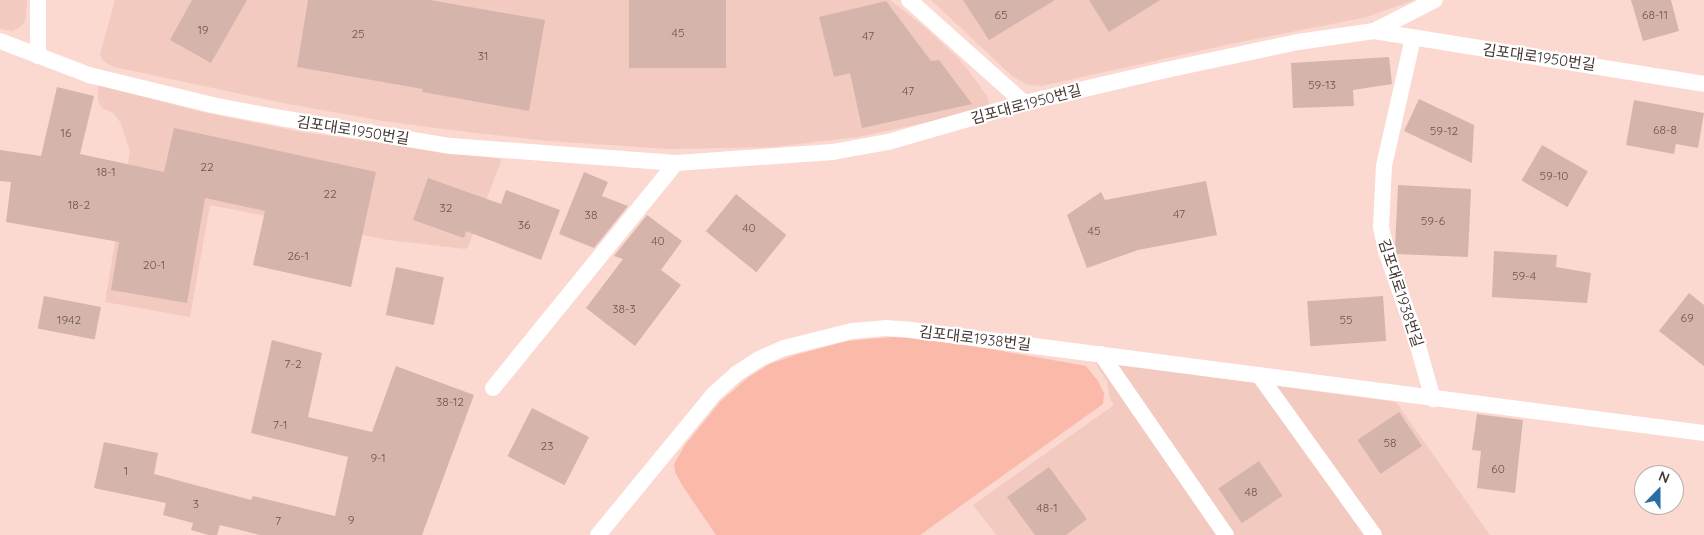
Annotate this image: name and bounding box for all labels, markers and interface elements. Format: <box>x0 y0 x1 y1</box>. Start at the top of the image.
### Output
house number: 65 <box>995 8 1007 22</box>
house number: 68-11 <box>1642 8 1668 22</box>
house number: 19 <box>197 23 209 37</box>
house number: 45 <box>672 26 684 40</box>
house number: 25 <box>351 27 365 41</box>
house number: 47 <box>862 29 874 43</box>
street label: 김포대로1950번길 <box>1481 40 1597 74</box>
house number: 31 <box>478 49 488 63</box>
house number: 59-13 <box>1308 78 1336 92</box>
street label: 김포대로1950번길 <box>969 81 1083 127</box>
house number: 47 <box>902 84 914 98</box>
street label: 김포대로1950번길 <box>295 112 411 148</box>
house number: 68-8 <box>1653 123 1677 137</box>
house number: 59-12 <box>1430 124 1458 138</box>
house number: 16 <box>61 126 71 140</box>
house number: 22 <box>200 160 214 174</box>
house number: 18-1 <box>96 165 116 179</box>
house number: 59-10 <box>1540 169 1568 183</box>
house number: 22 <box>323 187 337 201</box>
house number: 18-2 <box>68 198 90 212</box>
house number: 32 <box>440 201 452 215</box>
house number: 47 <box>1173 207 1185 221</box>
house number: 38 <box>585 208 597 222</box>
house number: 59-6 <box>1421 214 1445 228</box>
house number: 36 <box>518 218 530 232</box>
house number: 40 <box>742 221 756 235</box>
house number: 45 <box>1088 224 1100 238</box>
house number: 40 <box>651 234 665 248</box>
street label: 김포대로1938번길 <box>1375 237 1427 349</box>
house number: 26-1 <box>287 249 309 263</box>
house number: 20-1 <box>143 258 165 272</box>
house number: 59-4 <box>1512 269 1536 283</box>
house number: 38-3 <box>612 302 636 316</box>
house number: 69 <box>1680 311 1694 325</box>
house number: 1942 <box>57 313 81 327</box>
house number: 55 <box>1339 313 1353 327</box>
street label: 김포대로1938번길 <box>918 322 1032 354</box>
house number: 7-2 <box>284 357 302 371</box>
house number: 38-12 <box>436 395 464 409</box>
house number: 7-1 <box>273 418 287 432</box>
house number: 58 <box>1383 436 1397 450</box>
house number: 23 <box>541 439 553 453</box>
house number: 9-1 <box>370 451 386 465</box>
house number: 60 <box>1491 462 1505 476</box>
house number: 1 <box>124 464 128 478</box>
north arrow <box>1634 465 1684 515</box>
text: N <box>1656 467 1672 487</box>
house number: 48 <box>1245 485 1257 499</box>
house number: 3 <box>193 497 199 511</box>
house number: 48-1 <box>1036 501 1058 515</box>
house number: 9 <box>348 513 354 527</box>
house number: 7 <box>275 514 281 528</box>

